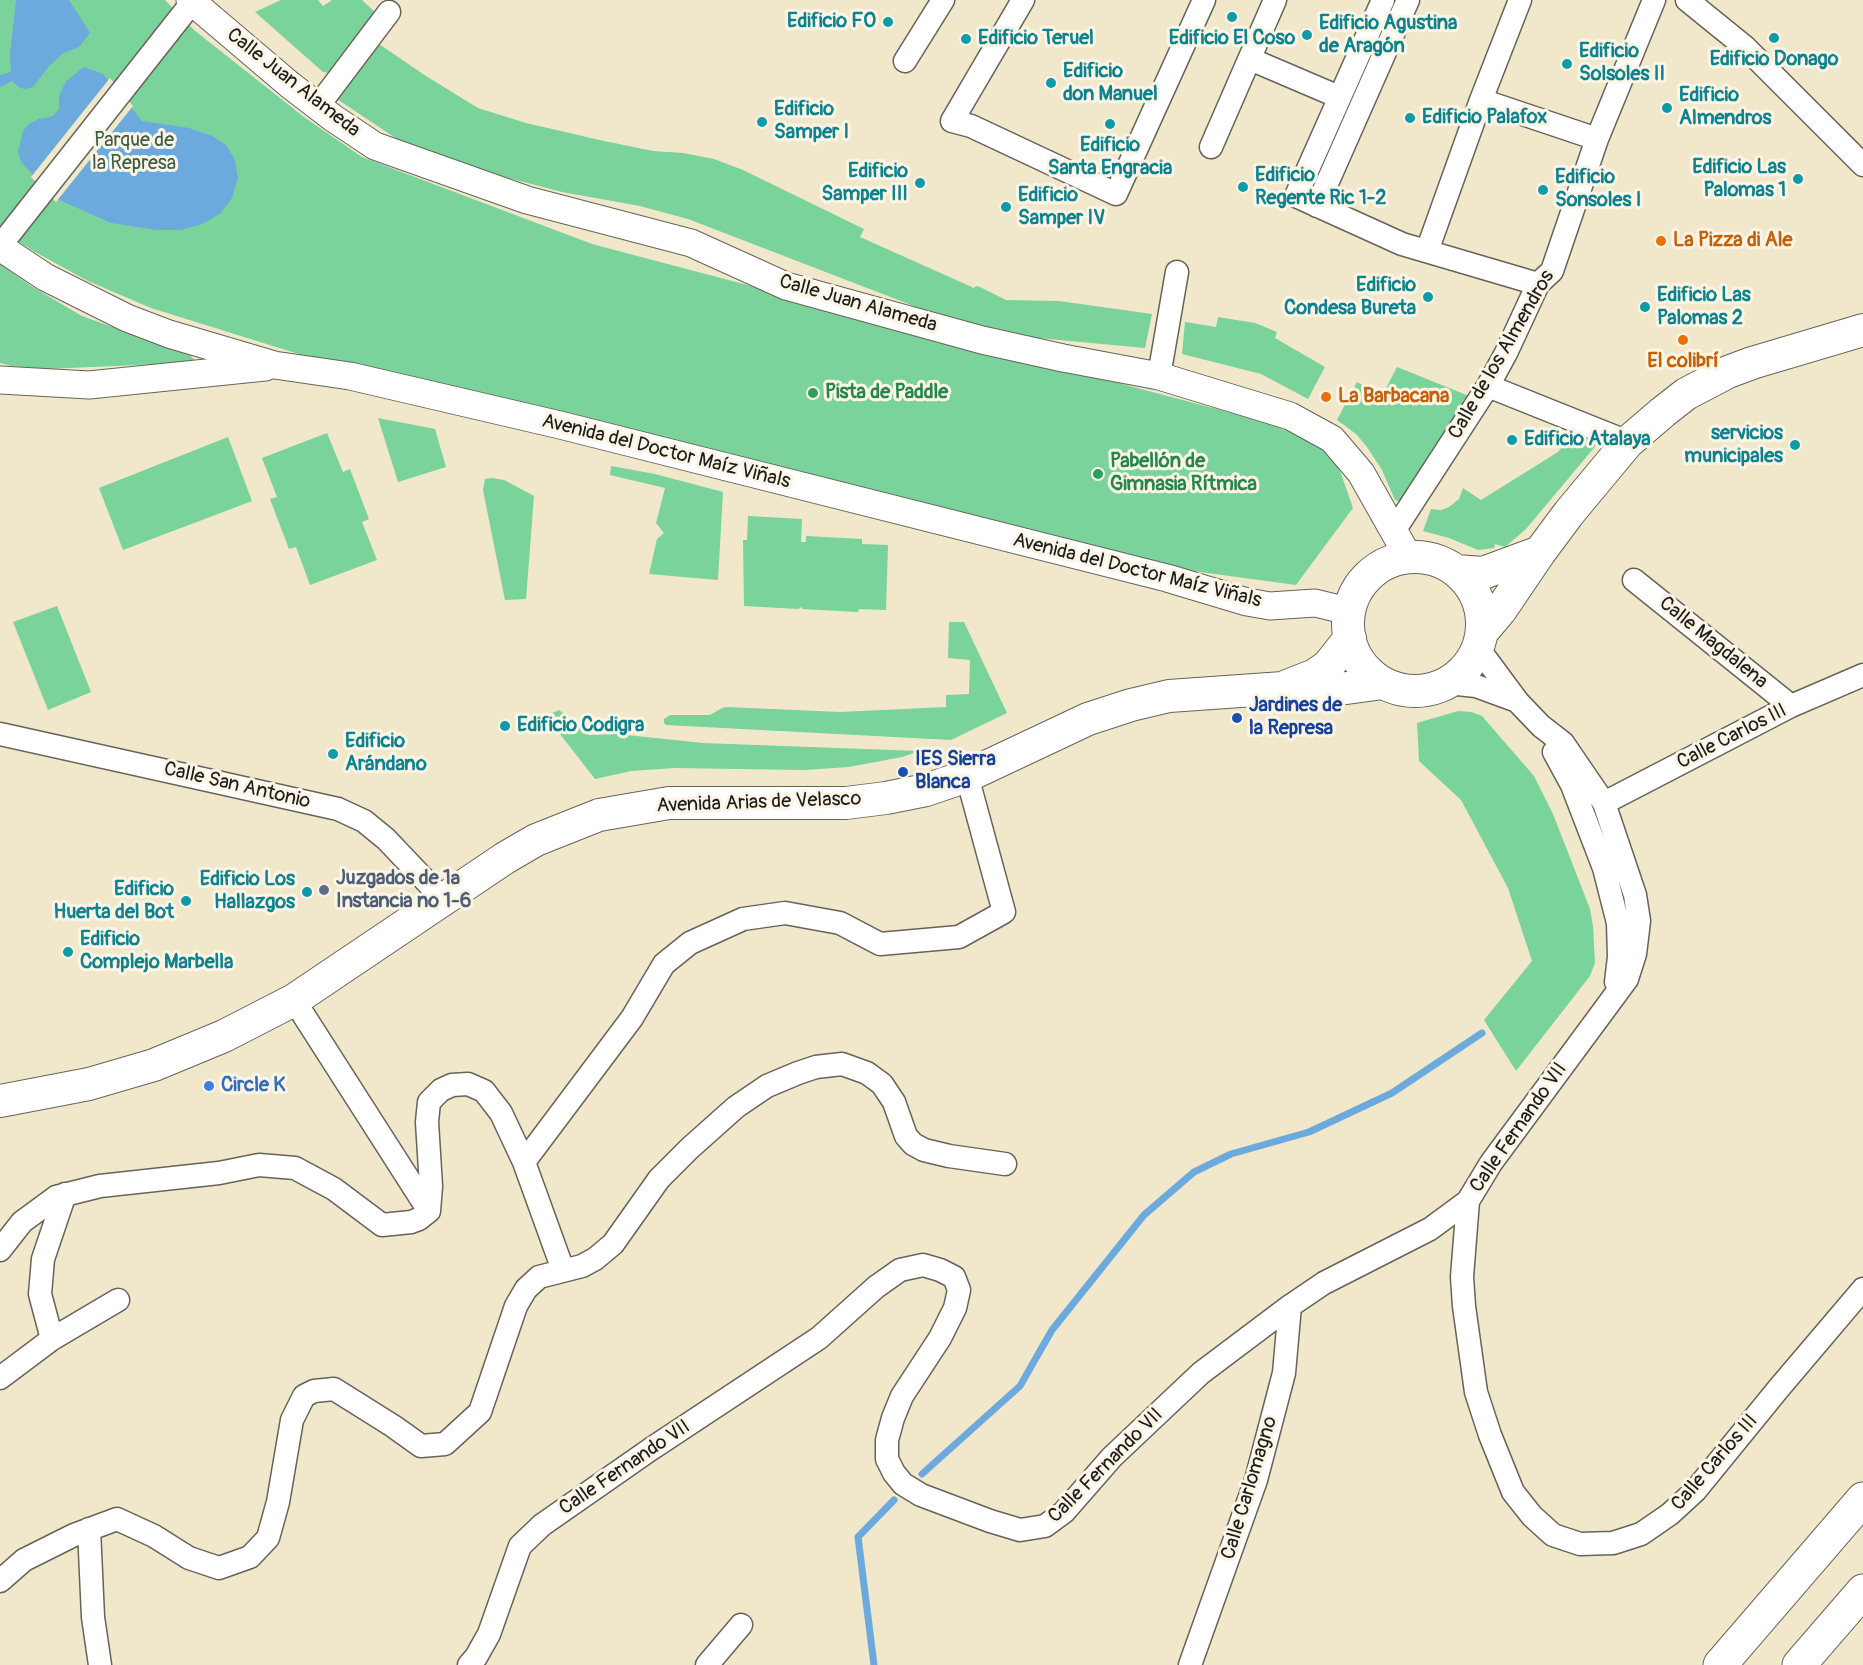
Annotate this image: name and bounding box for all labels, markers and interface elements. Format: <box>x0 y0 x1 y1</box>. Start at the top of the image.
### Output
place label: Edificio FO <box>787 10 876 34</box>
marker: Edificio El Coso <box>1225 10 1239 24</box>
place label: Edificio Agustina de Aragón <box>1319 12 1457 59</box>
marker: Edificio FO <box>881 15 895 29</box>
street label: Calle Juan Alameda <box>221 23 365 143</box>
place label: Edificio Teruel <box>978 27 1094 51</box>
place label: Edificio El Coso <box>1169 27 1295 51</box>
marker: Edificio Agustina de Aragón <box>1300 28 1314 42</box>
marker: Edificio Donago <box>1767 31 1781 45</box>
marker: Edificio Teruel <box>959 32 973 46</box>
place label: Edificio Solsoles II <box>1579 40 1665 87</box>
place label: Edificio Donago <box>1710 48 1838 72</box>
marker: Edificio Solsoles II <box>1560 57 1574 71</box>
place label: Edificio don Manuel <box>1063 60 1158 107</box>
marker: Edificio don Manuel <box>1044 76 1058 90</box>
place label: Edificio Almendros <box>1679 84 1771 131</box>
place label: Edificio Samper I <box>774 98 849 145</box>
marker: Edificio Almendros <box>1660 101 1674 115</box>
place label: Edificio Palafox <box>1422 106 1547 130</box>
marker: Edificio Palafox <box>1403 111 1417 125</box>
marker: Edificio Samper I <box>755 115 769 129</box>
marker: Edificio Santa Engracia <box>1103 117 1117 131</box>
park label: Parque de la Represa <box>92 129 176 176</box>
place label: Edificio Santa Engracia <box>1048 134 1172 181</box>
place label: Edificio Las Palomas 1 <box>1692 156 1786 203</box>
place label: Edificio Samper III <box>822 160 908 207</box>
place label: Edificio Regente Ric 1-2 <box>1255 164 1386 211</box>
place label: Edificio Sonsoles I <box>1555 166 1641 213</box>
marker: Edificio Las Palomas 1 <box>1791 172 1805 186</box>
marker: Edificio Samper III <box>913 176 927 190</box>
marker: Edificio Regente Ric 1-2 <box>1236 180 1250 194</box>
marker: Edificio Sonsoles I <box>1536 183 1550 197</box>
place label: Edificio Samper IV <box>1018 184 1105 231</box>
marker: Edificio Samper IV <box>999 200 1013 214</box>
place label: La Pizza di Ale <box>1673 229 1792 253</box>
marker: La Pizza di Ale <box>1654 234 1668 248</box>
street label: Calle de los Almendros <box>1444 266 1560 444</box>
street label: Calle Juan Alameda <box>776 270 940 338</box>
place label: Edificio Condesa Bureta <box>1284 274 1416 321</box>
place label: Edificio Las Palomas 2 <box>1657 284 1751 331</box>
marker: Edificio Condesa Bureta <box>1421 290 1435 304</box>
marker: Edificio Las Palomas 2 <box>1638 300 1652 314</box>
marker: El colibrí <box>1676 333 1690 347</box>
place label: El colibrí <box>1647 350 1719 374</box>
place label: Pista de Paddle <box>825 381 948 405</box>
place label: La Barbacana <box>1338 385 1449 409</box>
marker: Pista de Paddle <box>806 386 820 400</box>
marker: La Barbacana <box>1319 390 1333 404</box>
street label: Avenida del Doctor Maíz Viñals <box>539 409 793 495</box>
place label: servicios municipales <box>1684 422 1783 469</box>
place label: Edificio Atalaya <box>1524 428 1650 452</box>
marker: Edificio Atalaya <box>1505 433 1519 447</box>
marker: servicios municipales <box>1788 438 1802 452</box>
place label: Pabellón de Gimnasia Rítmica <box>1110 450 1257 497</box>
marker: Pabellón de Gimnasia Rítmica <box>1091 467 1105 481</box>
street label: Avenida del Doctor Maíz Viñals <box>1010 528 1264 614</box>
street label: Calle Magdalena <box>1654 592 1772 694</box>
place label: Jardines de la Represa <box>1249 694 1342 741</box>
street label: Calle Carlos III <box>1673 699 1791 775</box>
marker: Jardines de la Represa <box>1230 711 1244 725</box>
place label: Edificio Codigra <box>517 714 644 738</box>
marker: Edificio Codigra <box>498 719 512 733</box>
place label: Edificio Arándano <box>345 730 427 777</box>
marker: Edificio Arándano <box>326 747 340 761</box>
place label: IES Sierra Blanca <box>915 748 996 795</box>
street label: Calle San Antonio <box>161 757 313 815</box>
marker: IES Sierra Blanca <box>896 765 910 779</box>
street label: Avenida Arias de Velasco <box>656 787 862 819</box>
place label: Juzgados de 1ª Instancia nº 1-6 <box>336 867 471 914</box>
place label: Edificio Los Hallazgos <box>200 868 295 915</box>
place label: Edificio Huerta del Bot <box>54 878 174 925</box>
marker: Juzgados de 1ª Instancia nº 1-6 <box>317 883 331 897</box>
marker: Edificio Los Hallazgos <box>300 885 314 899</box>
marker: Edificio Huerta del Bot <box>179 894 193 908</box>
place label: Edificio Complejo Marbella <box>80 928 233 975</box>
marker: Edificio Complejo Marbella <box>61 945 75 959</box>
street label: Calle Fernando VII <box>1465 1059 1573 1197</box>
place label: Circle K <box>221 1074 285 1098</box>
marker: Circle K <box>202 1079 216 1093</box>
street label: Calle Fernando VII <box>1043 1403 1169 1529</box>
street label: Calle Carlos III <box>1667 1410 1763 1516</box>
street label: Calle Carlomagno <box>1217 1413 1283 1563</box>
street label: Calle Fernando VII <box>555 1415 695 1521</box>

